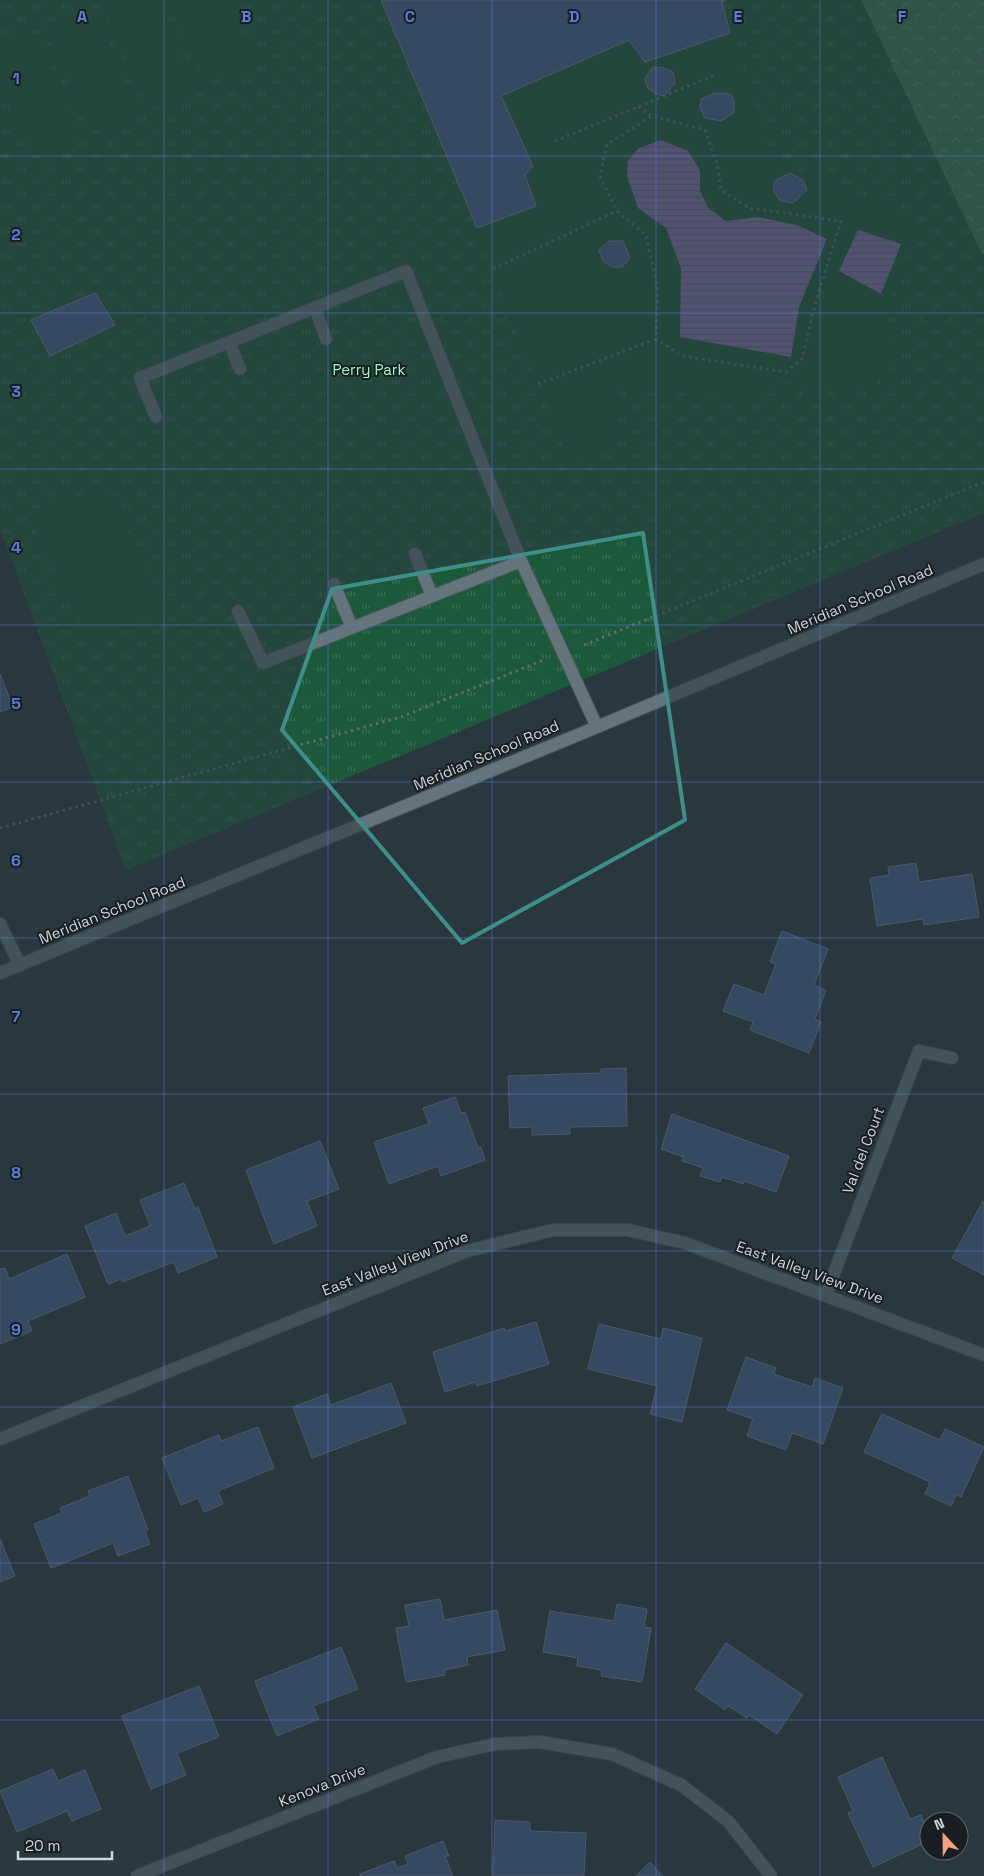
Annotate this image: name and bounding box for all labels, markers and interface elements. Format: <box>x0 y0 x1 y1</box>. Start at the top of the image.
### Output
text: A <box>77 6 87 27</box>
text: B <box>241 6 251 27</box>
text: C <box>405 6 415 27</box>
text: D <box>569 6 579 27</box>
text: E <box>734 6 743 27</box>
text: F <box>898 6 907 27</box>
text: 1 <box>12 68 20 89</box>
text: 2 <box>11 224 21 245</box>
park label: Perry Park <box>332 360 406 379</box>
text: 3 <box>11 381 21 402</box>
text: 4 <box>11 537 21 558</box>
street label: Meridian School Road <box>784 560 936 638</box>
text: 5 <box>11 693 21 714</box>
street label: Meridian School Road <box>410 716 562 794</box>
text: 6 <box>11 850 21 871</box>
street label: Meridian School Road <box>36 872 188 948</box>
text: 7 <box>12 1006 21 1027</box>
street label: Val del Court <box>838 1104 888 1196</box>
text: 8 <box>11 1162 21 1183</box>
street label: East Valley View Drive <box>319 1226 471 1300</box>
street label: East Valley View Drive <box>734 1237 886 1308</box>
text: 9 <box>11 1319 21 1340</box>
street label: Kenova Drive <box>276 1759 368 1811</box>
north arrow <box>919 1811 969 1861</box>
text: N <box>931 1814 947 1834</box>
scale bar <box>18 1828 111 1860</box>
text: 20 m <box>25 1836 60 1855</box>

